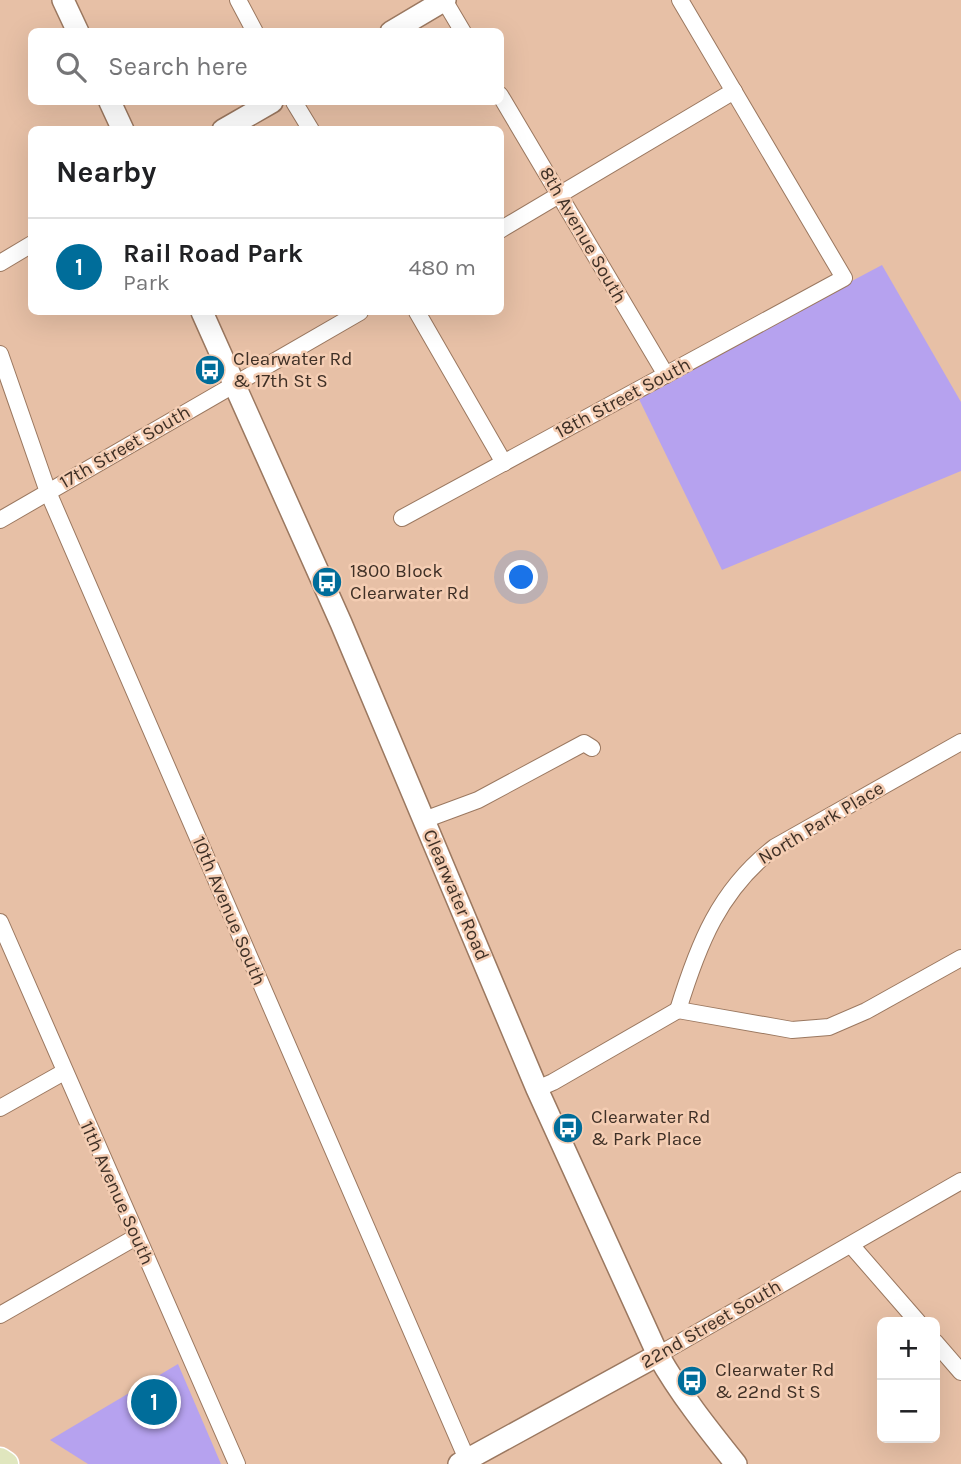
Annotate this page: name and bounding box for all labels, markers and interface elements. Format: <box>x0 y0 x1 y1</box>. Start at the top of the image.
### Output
search box <box>28 28 504 105</box>
icon: search <box>52 48 90 86</box>
text: Search here <box>108 51 248 82</box>
text: Nearby <box>56 154 156 190</box>
street label: 8th Avenue South <box>535 163 631 307</box>
text: Rail Road Park <box>123 238 303 269</box>
text: 1 <box>75 254 83 281</box>
text: 480 m <box>408 254 476 281</box>
text: Park <box>123 269 170 296</box>
place label: Clearwater Rd & 17th St S <box>233 348 352 392</box>
bus stop icon: Clearwater Rd & 17th St S <box>193 353 227 387</box>
street label: 18th Street South <box>552 353 694 443</box>
street label: 17th Street South <box>56 401 194 493</box>
place label: 1800 Block Clearwater Rd <box>350 560 469 604</box>
your location <box>504 560 538 594</box>
bus stop icon: 1800 Block Clearwater Rd <box>310 565 344 599</box>
street label: North Park Place <box>754 777 888 869</box>
street label: Clearwater Road <box>418 826 494 964</box>
street label: 10th Avenue South <box>188 833 270 989</box>
place label: Clearwater Rd & Park Place <box>591 1106 710 1150</box>
bus stop icon: Clearwater Rd & Park Place <box>551 1111 585 1145</box>
street label: 11th Avenue South <box>75 1118 159 1268</box>
street label: 22nd Street South <box>637 1275 785 1373</box>
map controls <box>877 1317 940 1443</box>
button: + <box>877 1317 940 1380</box>
place label: Clearwater Rd & 22nd St S <box>715 1359 834 1403</box>
bus stop icon: Clearwater Rd & 22nd St S <box>675 1364 709 1398</box>
pin: 1 <box>131 1376 177 1428</box>
button: − <box>877 1380 940 1443</box>

